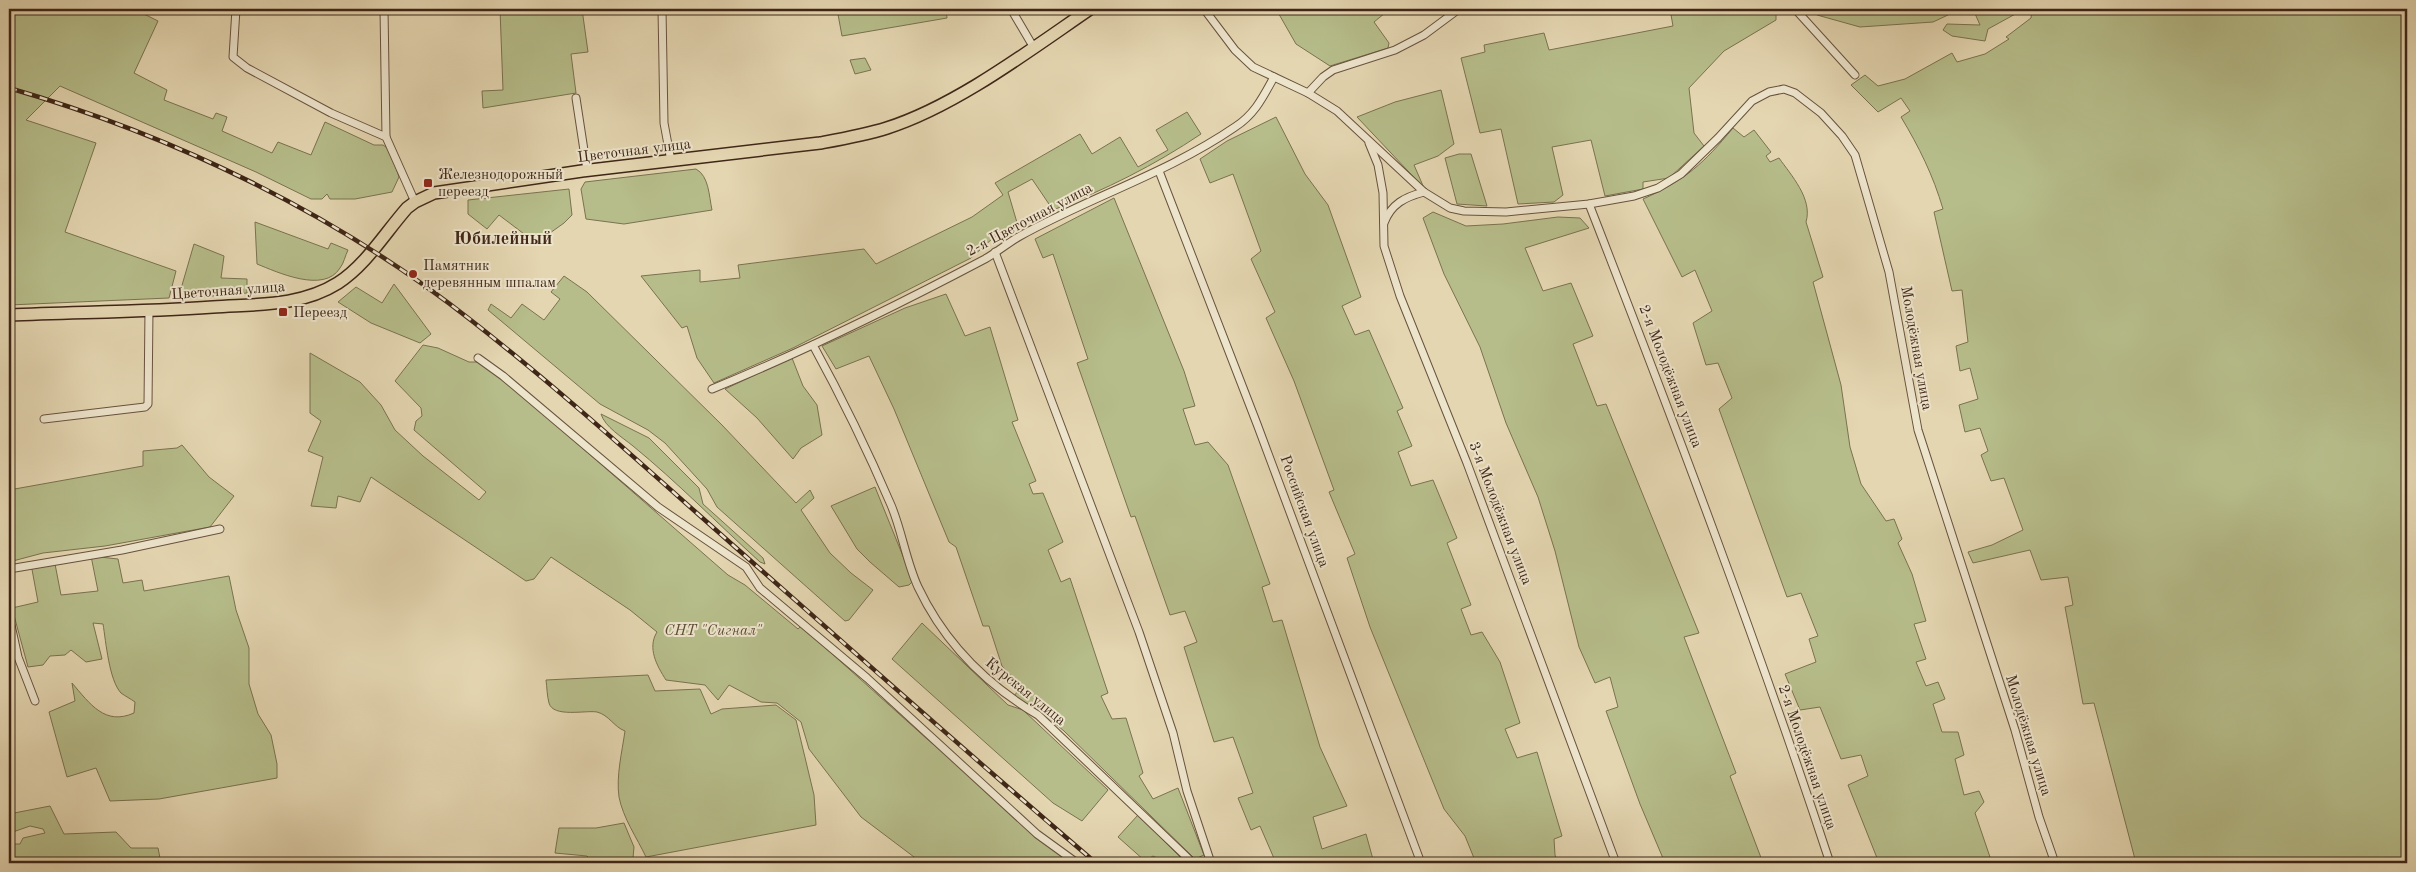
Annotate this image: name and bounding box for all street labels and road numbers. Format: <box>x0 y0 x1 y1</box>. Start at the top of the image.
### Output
street label: Цветочная улица <box>577 137 692 166</box>
street label: 2-я Цветочная улица <box>964 180 1096 260</box>
street label: Цветочная улица <box>171 280 286 303</box>
street label: Молодёжная улица <box>1897 285 1934 412</box>
street label: 2-я Молодёжная улица <box>1635 303 1704 451</box>
street label: 3-я Молодёжная улица <box>1465 440 1534 588</box>
street label: Российская улица <box>1276 454 1331 570</box>
street label: Курская улица <box>982 655 1069 729</box>
street label: Молодёжная улица <box>2002 673 2053 798</box>
street label: 2-я Молодёжная улица <box>1775 683 1839 832</box>

